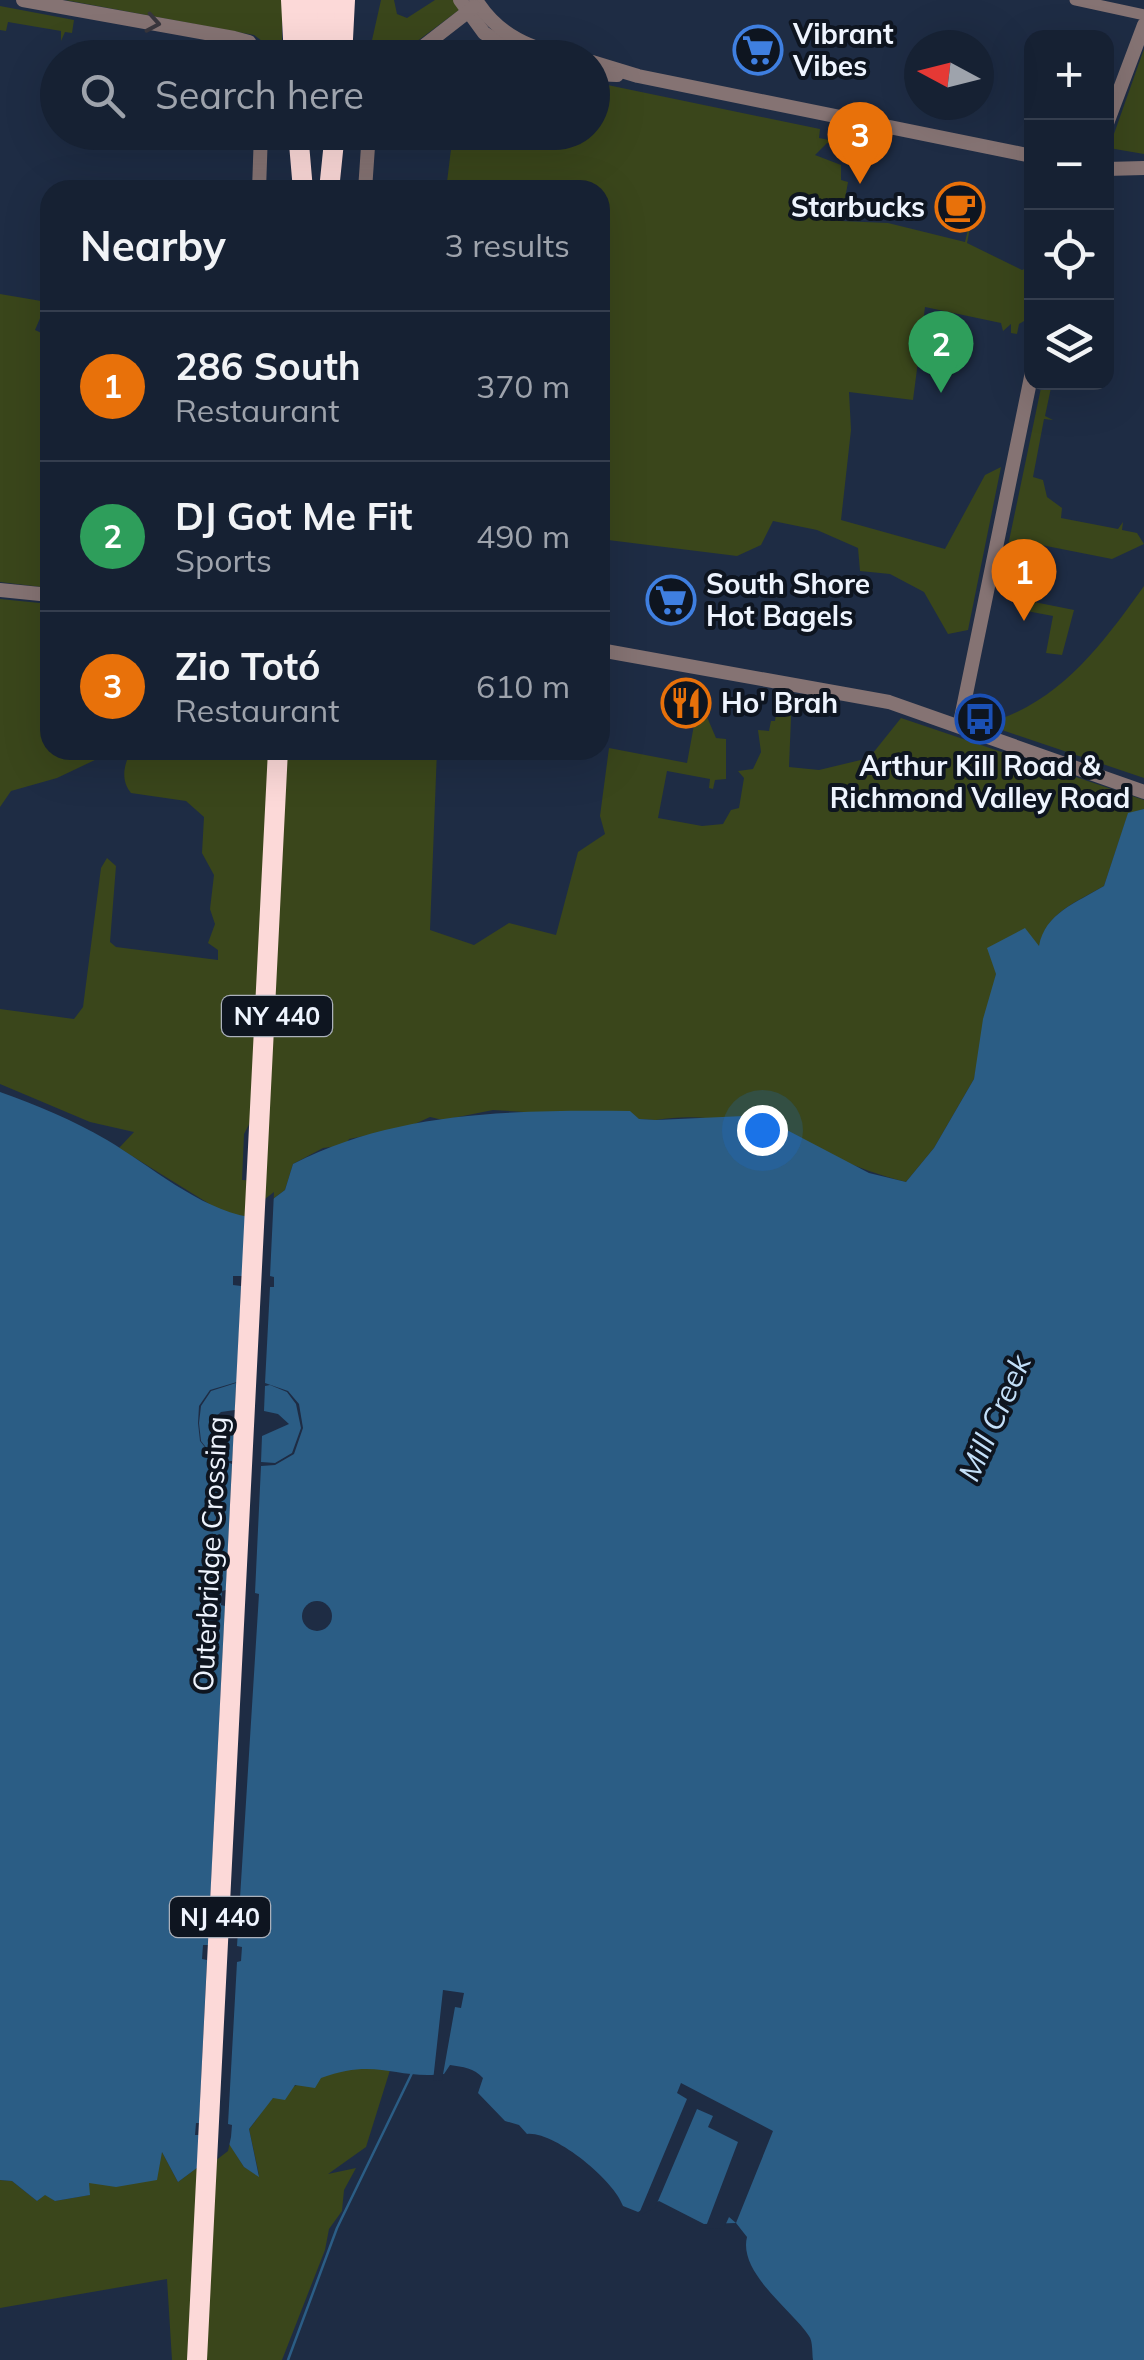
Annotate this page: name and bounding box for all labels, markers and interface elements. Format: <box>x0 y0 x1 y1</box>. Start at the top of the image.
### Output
one-way arrow <box>145 12 162 33</box>
place label: Vibrant Vibes <box>792 16 894 83</box>
supermarket icon: Vibrant Vibes <box>732 24 784 76</box>
north arrow <box>904 30 994 120</box>
map controls <box>1024 30 1114 390</box>
button: + <box>1024 30 1114 120</box>
search box <box>40 40 610 150</box>
icon: search <box>75 68 130 123</box>
text: Search here <box>155 71 364 119</box>
pin: 3 <box>828 101 892 184</box>
button: − <box>1024 120 1114 210</box>
cafe icon: Starbucks <box>934 181 986 233</box>
place label: Starbucks <box>791 189 925 224</box>
button: locate <box>1024 210 1114 300</box>
text: Nearby <box>80 219 226 272</box>
text: 3 results <box>445 225 570 265</box>
button: layers <box>1024 300 1114 390</box>
pin: 2 <box>908 310 974 393</box>
text: 286 South <box>175 342 361 390</box>
text: 1 <box>103 366 122 406</box>
text: 370 m <box>476 366 570 406</box>
text: Restaurant <box>175 390 339 430</box>
text: DJ Got Me Fit <box>175 492 412 540</box>
text: 2 <box>103 516 122 556</box>
text: 490 m <box>476 516 570 556</box>
pin: 1 <box>992 538 1056 621</box>
text: Sports <box>175 540 272 580</box>
place label: South Shore Hot Bagels <box>706 566 870 633</box>
supermarket icon: South Shore Hot Bagels <box>645 574 697 626</box>
text: Zio Totó <box>175 642 321 690</box>
text: 3 <box>103 666 122 706</box>
text: 610 m <box>476 666 570 706</box>
restaurant icon: Ho' Brah <box>660 677 712 729</box>
place label: Ho' Brah <box>721 685 838 720</box>
text: Restaurant <box>175 690 339 730</box>
bus stop icon: Arthur Kill Road & Richmond Valley Road <box>954 693 1006 745</box>
place label: Arthur Kill Road & Richmond Valley Road <box>830 748 1130 815</box>
road number: NY 440 <box>222 996 332 1036</box>
your location <box>737 1105 788 1156</box>
water label: Mill Creek <box>949 1347 1039 1487</box>
street label: Outerbridge Crossing <box>185 1415 234 1692</box>
road number: NJ 440 <box>170 1897 270 1937</box>

